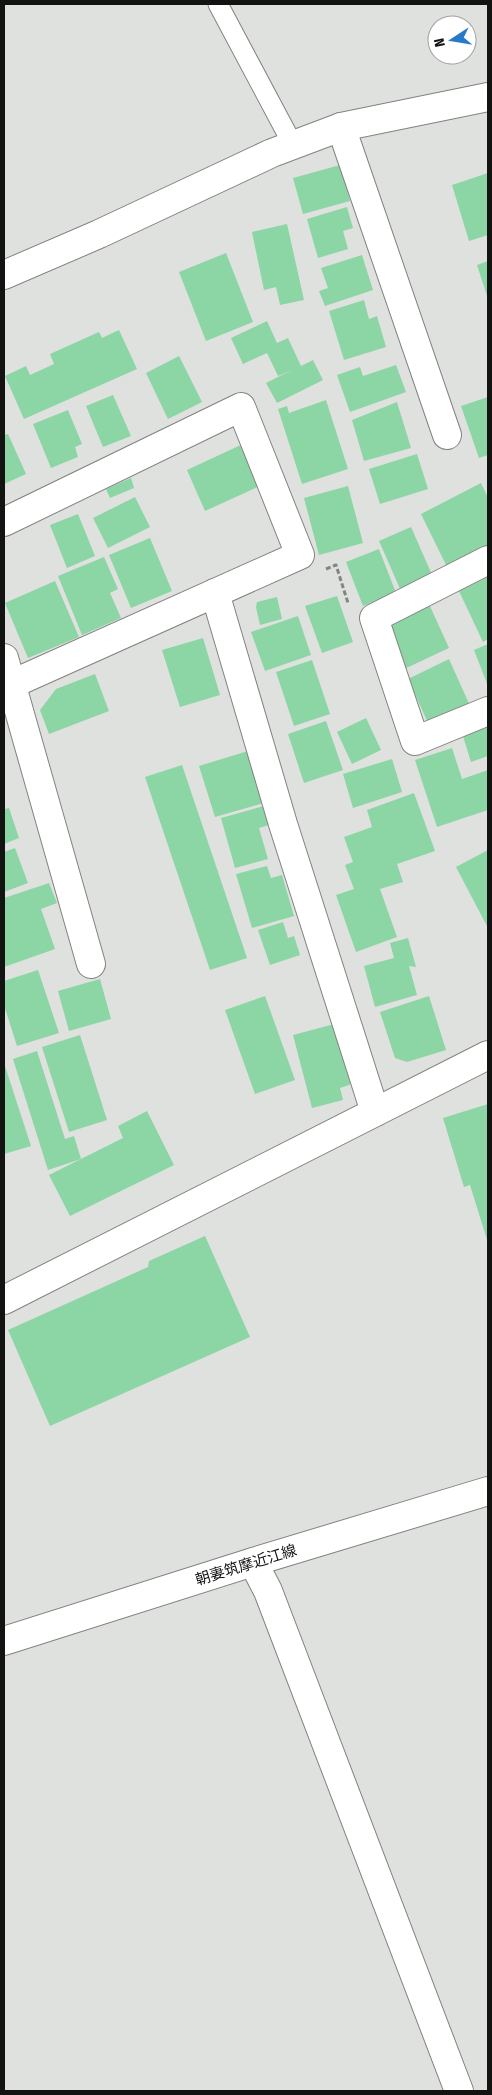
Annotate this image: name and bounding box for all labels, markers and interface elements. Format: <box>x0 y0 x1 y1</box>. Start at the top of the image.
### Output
north arrow <box>427 15 477 65</box>
text: N <box>431 37 449 48</box>
street label: 朝妻筑摩近江線 <box>193 1541 299 1589</box>

